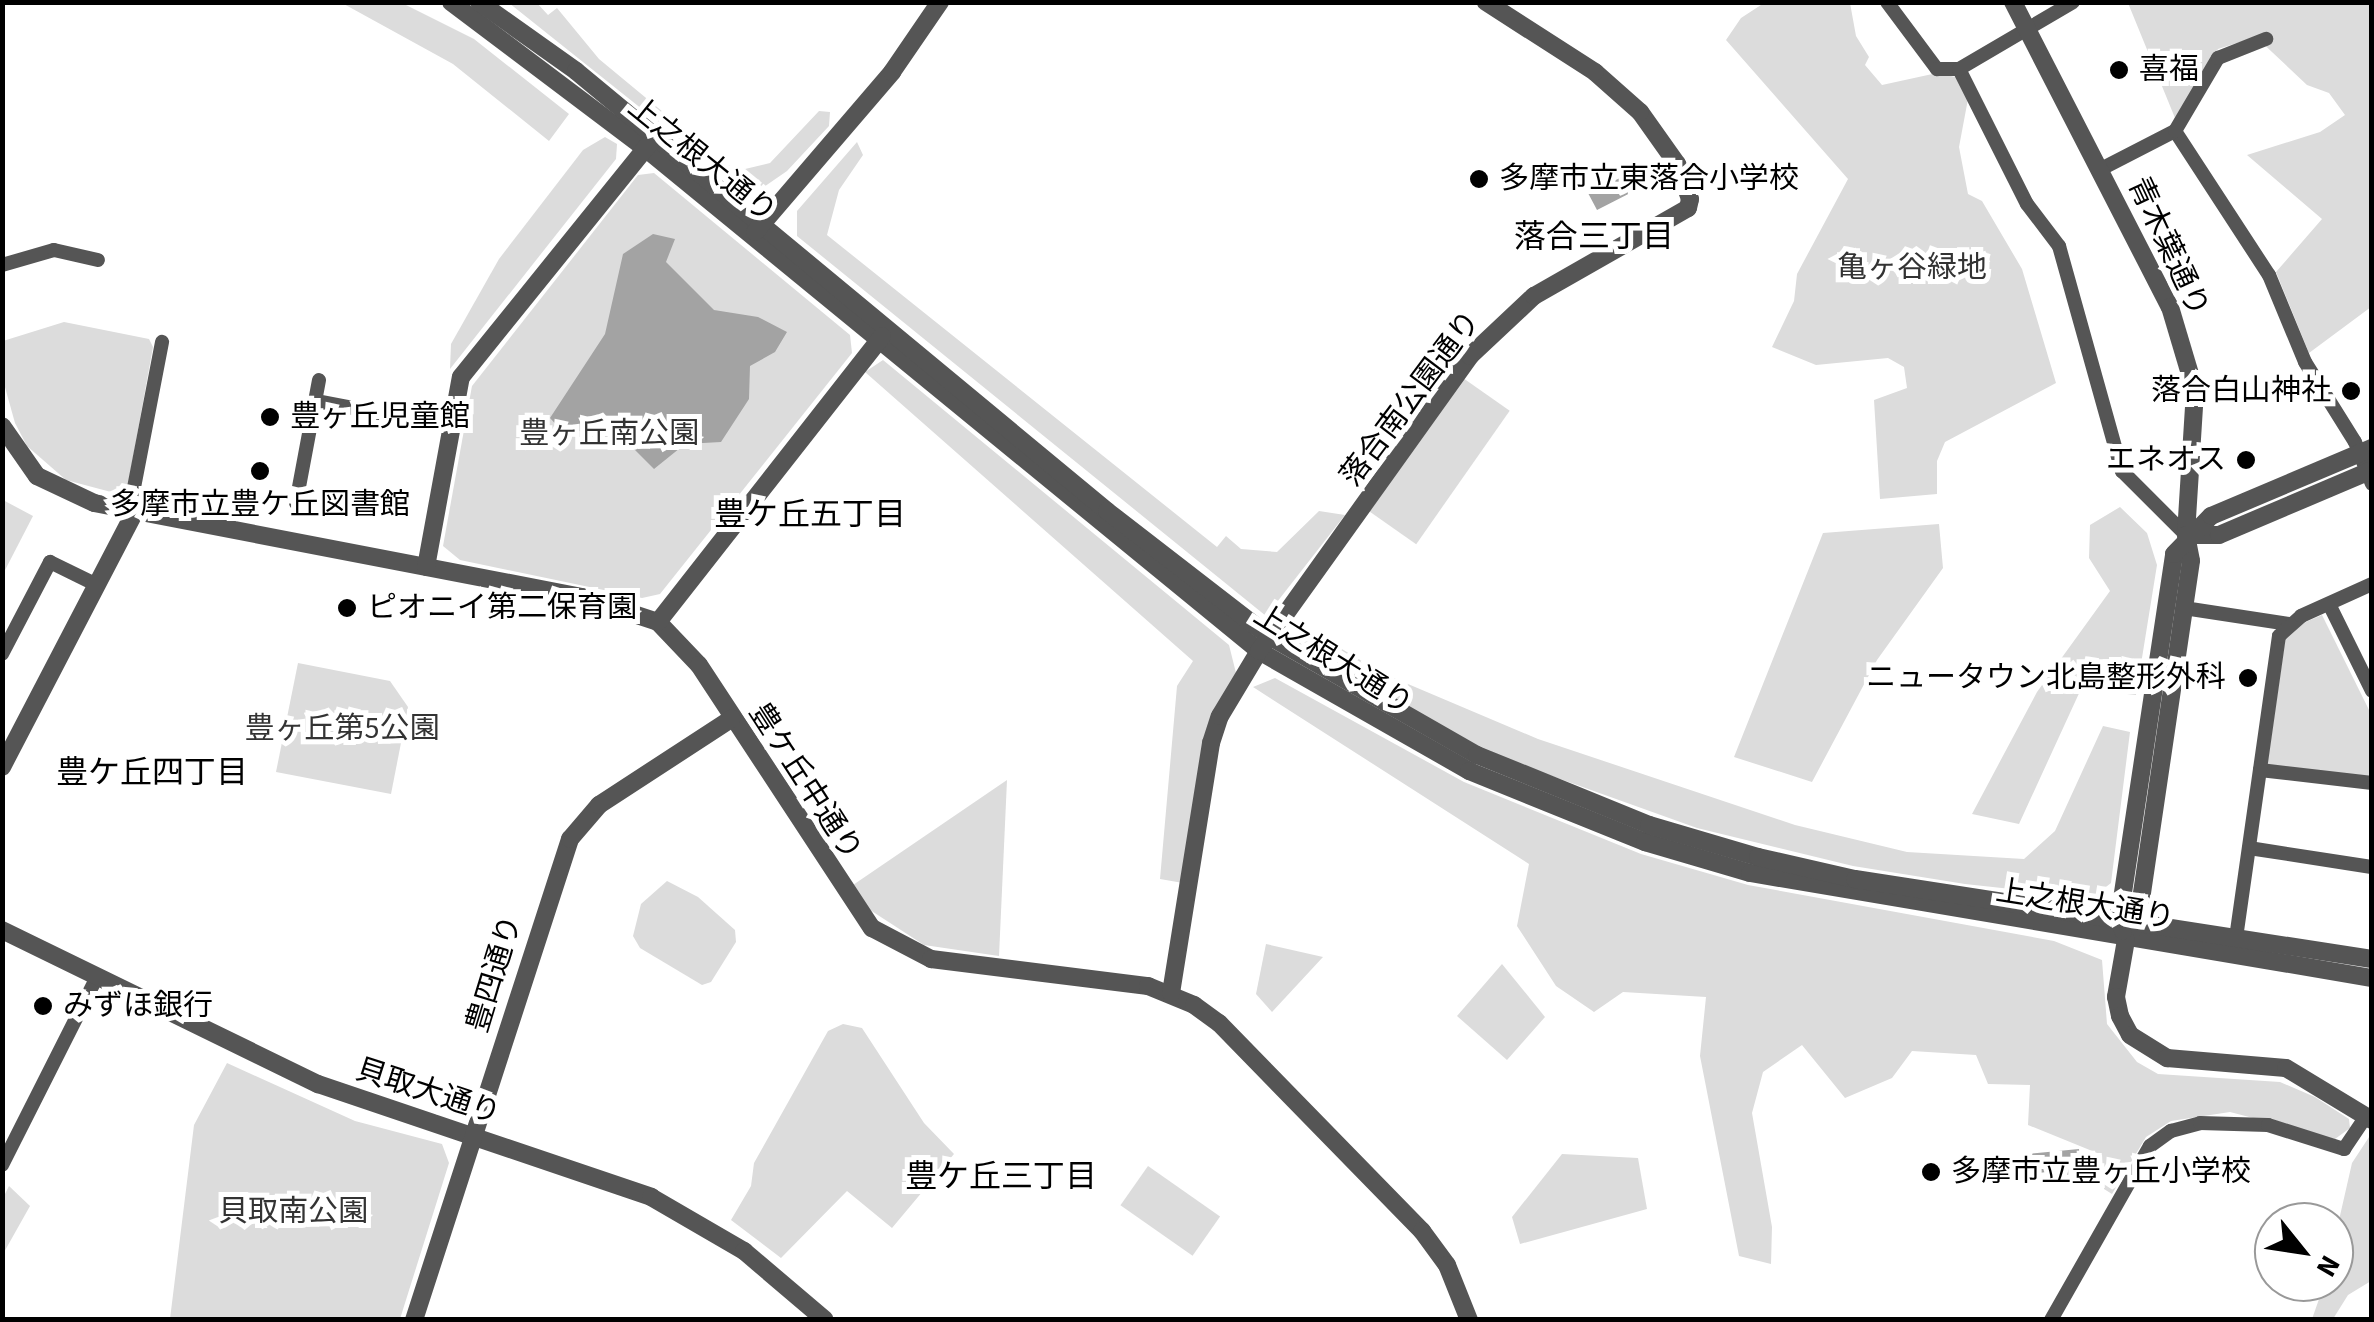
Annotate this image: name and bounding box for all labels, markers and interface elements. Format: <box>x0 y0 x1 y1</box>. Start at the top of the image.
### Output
place label: 喜福 <box>2139 52 2199 88</box>
marker: 喜福 <box>2108 59 2130 81</box>
street label: 上之根大通り <box>621 89 783 231</box>
place label: 多摩市立東落合小学校 <box>1499 161 1799 197</box>
marker: 多摩市立東落合小学校 <box>1468 168 1490 190</box>
street label: 青木葉通り <box>2120 171 2216 323</box>
district label: 落合三丁目 <box>1514 218 1674 256</box>
park label: 亀ヶ谷緑地 <box>1837 250 1987 286</box>
street label: 落合南公園通り <box>1333 304 1489 494</box>
place label: 落合白山神社 <box>2151 373 2331 409</box>
marker: 落合白山神社 <box>2340 380 2362 402</box>
place label: 豊ヶ丘児童館 <box>290 399 470 435</box>
marker: 豊ヶ丘児童館 <box>259 406 281 428</box>
park label: 豊ヶ丘南公園 <box>519 416 699 452</box>
place label: エネオス <box>2106 442 2226 478</box>
marker: エネオス <box>2235 449 2257 471</box>
marker: 多摩市立豊ケ丘図書館 <box>249 460 271 482</box>
place label: 多摩市立豊ケ丘図書館 <box>110 487 410 523</box>
district label: 豊ケ丘五丁目 <box>714 496 906 534</box>
place label: ピオニイ第二保育園 <box>367 590 637 626</box>
marker: ピオニイ第二保育園 <box>336 597 358 619</box>
street label: 上之根大通り <box>1247 597 1419 723</box>
place label: ニュータウン北島整形外科 <box>1866 660 2226 696</box>
marker: ニュータウン北島整形外科 <box>2235 665 2261 691</box>
street label: 豊ケ丘中通り <box>741 697 869 867</box>
park label: 豊ヶ丘第5公園 <box>245 711 439 747</box>
district label: 豊ケ丘四丁目 <box>56 754 248 792</box>
street label: 上之根大通り <box>1993 873 2177 937</box>
street label: 豊四通り <box>460 911 530 1037</box>
place label: みずほ銀行 <box>63 988 213 1024</box>
marker: みずほ銀行 <box>32 995 54 1017</box>
street label: 貝取大通り <box>351 1052 505 1132</box>
place label: 多摩市立豊ヶ丘小学校 <box>1951 1154 2251 1190</box>
district label: 豊ケ丘三丁目 <box>905 1158 1097 1196</box>
marker: 多摩市立豊ヶ丘小学校 <box>1920 1161 1942 1183</box>
park label: 貝取南公園 <box>218 1194 368 1230</box>
north arrow <box>2254 1202 2354 1302</box>
text: N <box>2306 1248 2350 1284</box>

